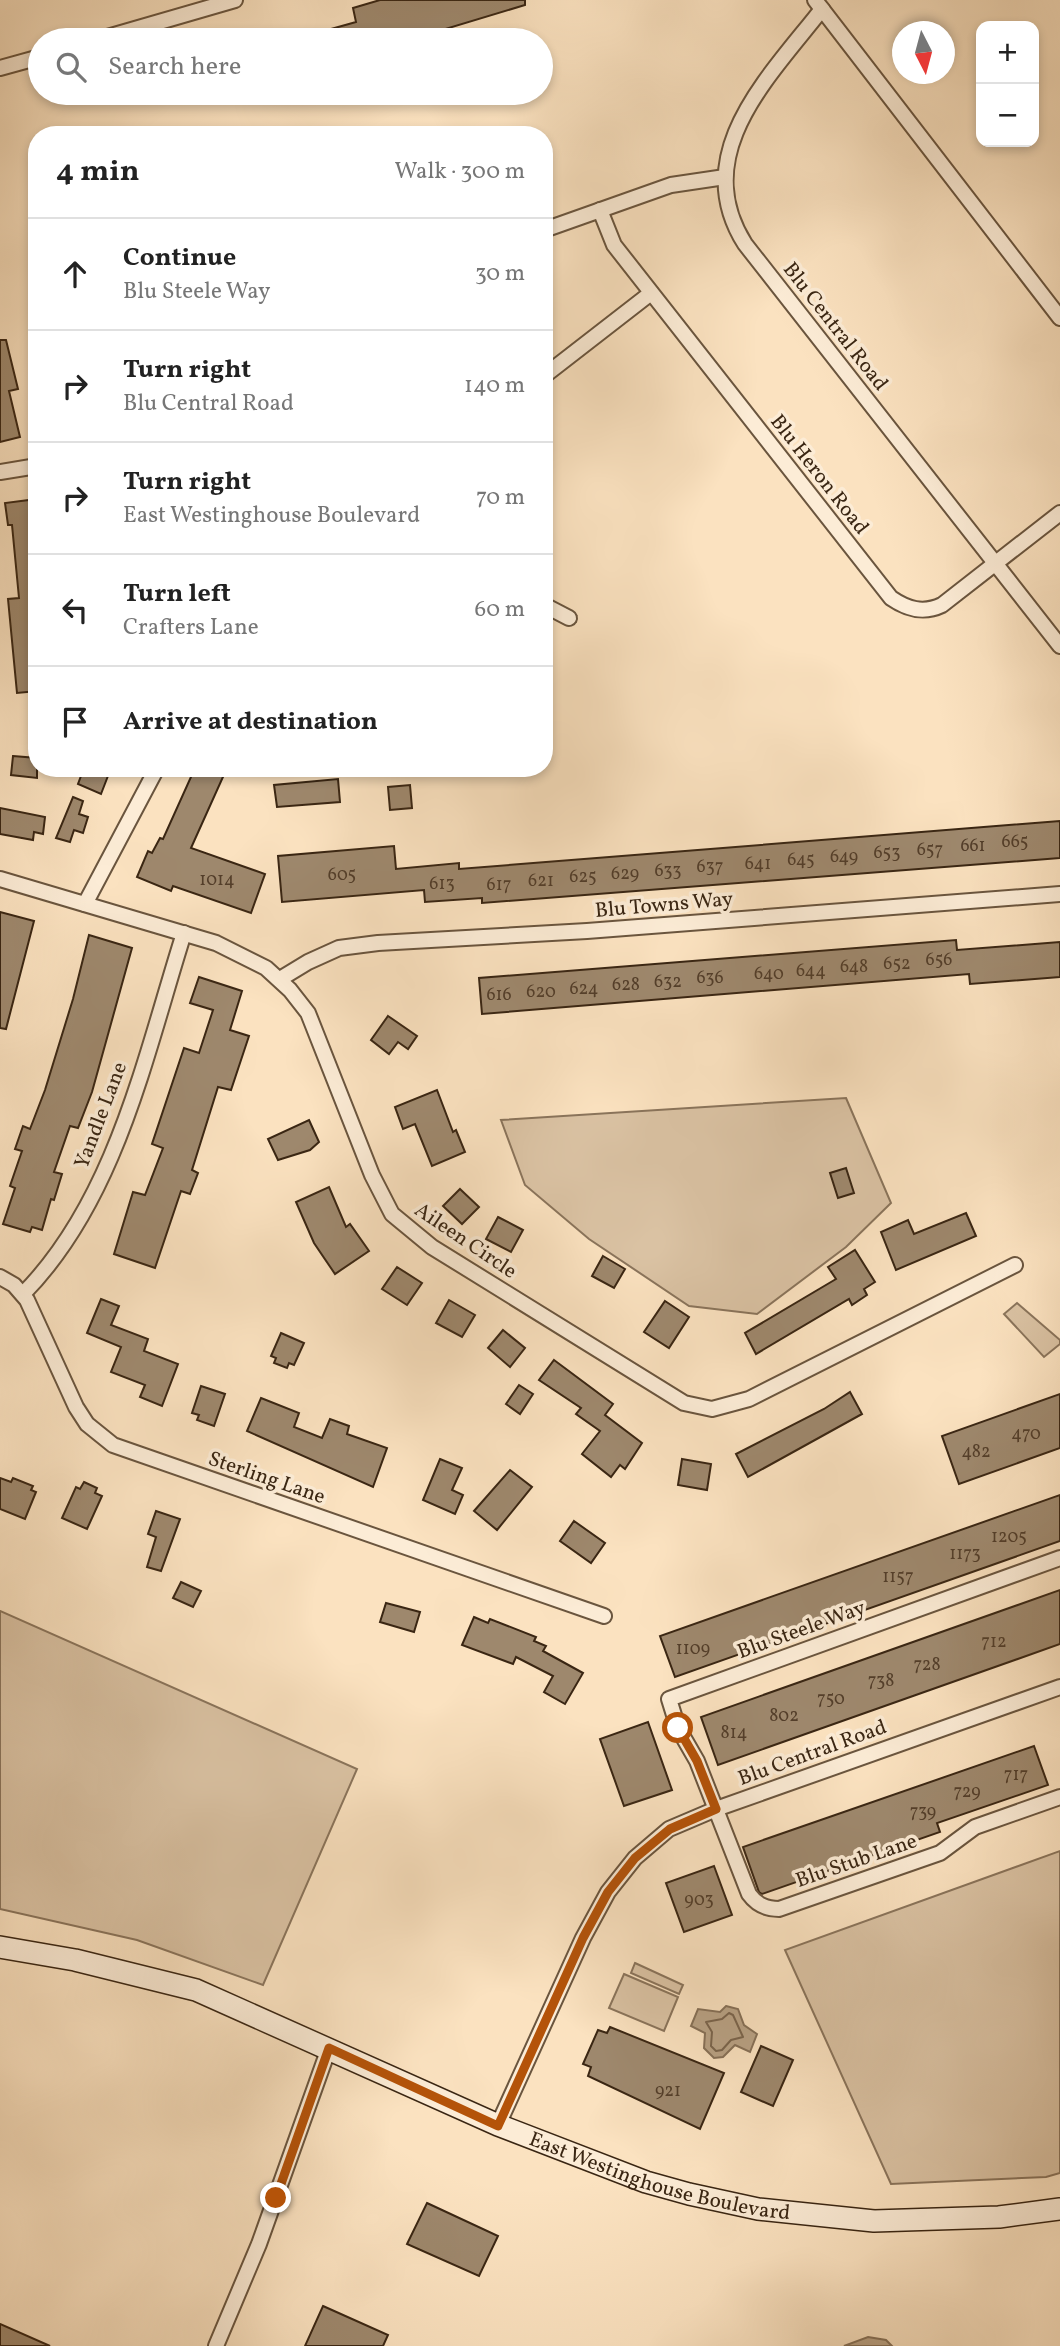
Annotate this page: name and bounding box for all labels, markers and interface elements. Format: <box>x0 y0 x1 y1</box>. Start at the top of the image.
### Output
north arrow <box>892 21 955 84</box>
map controls <box>976 21 1039 147</box>
button: + <box>976 21 1039 84</box>
search box <box>28 28 553 105</box>
icon: search <box>52 48 90 86</box>
text: Search here <box>108 49 241 85</box>
button: − <box>976 84 1039 147</box>
text: 4 min <box>56 151 140 193</box>
text: Walk · 300 m <box>395 156 525 188</box>
text: Continue <box>123 240 236 276</box>
icon: ahead <box>56 255 94 293</box>
street label: Blu Central Road <box>775 256 894 397</box>
text: 30 m <box>475 258 525 290</box>
text: Blu Steele Way <box>123 276 270 308</box>
text: Turn right <box>123 352 251 388</box>
icon: right <box>56 367 94 405</box>
text: 140 m <box>464 370 525 402</box>
text: Blu Central Road <box>123 388 294 420</box>
street label: Blu Heron Road <box>763 409 875 541</box>
text: Turn right <box>123 464 251 500</box>
icon: right <box>56 479 94 517</box>
text: 70 m <box>476 482 525 514</box>
text: East Westinghouse Boulevard <box>123 500 420 532</box>
text: Turn left <box>123 576 231 612</box>
icon: left <box>56 591 94 629</box>
text: 60 m <box>475 594 525 626</box>
text: Crafters Lane <box>123 612 259 644</box>
icon: arrive <box>56 703 94 741</box>
text: Arrive at destination <box>123 704 378 740</box>
house number: 665 <box>1002 830 1028 855</box>
house number: 661 <box>960 834 986 859</box>
house number: 657 <box>917 838 943 863</box>
house number: 653 <box>874 841 901 866</box>
house number: 649 <box>830 845 858 870</box>
house number: 645 <box>787 848 815 873</box>
house number: 641 <box>745 852 771 877</box>
house number: 637 <box>697 855 723 880</box>
house number: 633 <box>654 859 682 884</box>
house number: 629 <box>611 862 639 887</box>
house number: 605 <box>328 863 356 888</box>
house number: 625 <box>569 865 597 890</box>
house number: 1014 <box>199 868 235 893</box>
house number: 621 <box>528 869 554 894</box>
house number: 613 <box>429 872 455 897</box>
house number: 617 <box>487 873 511 898</box>
street label: Blu Towns Way <box>594 885 735 926</box>
house number: 656 <box>926 948 952 973</box>
house number: 652 <box>883 952 911 977</box>
house number: 648 <box>840 955 868 980</box>
house number: 644 <box>796 959 826 984</box>
house number: 640 <box>754 962 784 987</box>
house number: 636 <box>696 966 724 991</box>
house number: 632 <box>654 970 682 995</box>
house number: 628 <box>612 973 640 998</box>
house number: 624 <box>570 977 598 1002</box>
house number: 620 <box>526 980 556 1005</box>
house number: 616 <box>486 983 512 1008</box>
street label: Yandle Lane <box>68 1058 135 1173</box>
street label: Aileen Circle <box>408 1196 522 1286</box>
house number: 470 <box>1011 1422 1041 1447</box>
house number: 482 <box>961 1440 991 1465</box>
street label: Sterling Lane <box>204 1445 329 1512</box>
house number: 1205 <box>991 1525 1027 1550</box>
house number: 1173 <box>949 1542 981 1567</box>
house number: 1157 <box>882 1565 914 1590</box>
street label: Blu Steele Way <box>733 1594 870 1667</box>
house number: 712 <box>981 1630 1007 1655</box>
house number: 1109 <box>676 1637 710 1662</box>
house number: 728 <box>913 1653 941 1678</box>
house number: 738 <box>868 1669 894 1694</box>
house number: 750 <box>817 1687 845 1712</box>
house number: 802 <box>769 1704 799 1729</box>
route start <box>662 1712 693 1743</box>
street label: Blu Central Road <box>734 1713 891 1794</box>
house number: 814 <box>721 1721 747 1746</box>
house number: 717 <box>1004 1763 1028 1788</box>
house number: 729 <box>953 1780 981 1805</box>
house number: 739 <box>910 1800 936 1825</box>
street label: Blu Stub Lane <box>792 1827 921 1896</box>
house number: 903 <box>684 1888 714 1913</box>
house number: 921 <box>655 2079 681 2104</box>
street label: East Westinghouse Boulevard <box>525 2125 792 2228</box>
route end <box>260 2182 291 2213</box>

